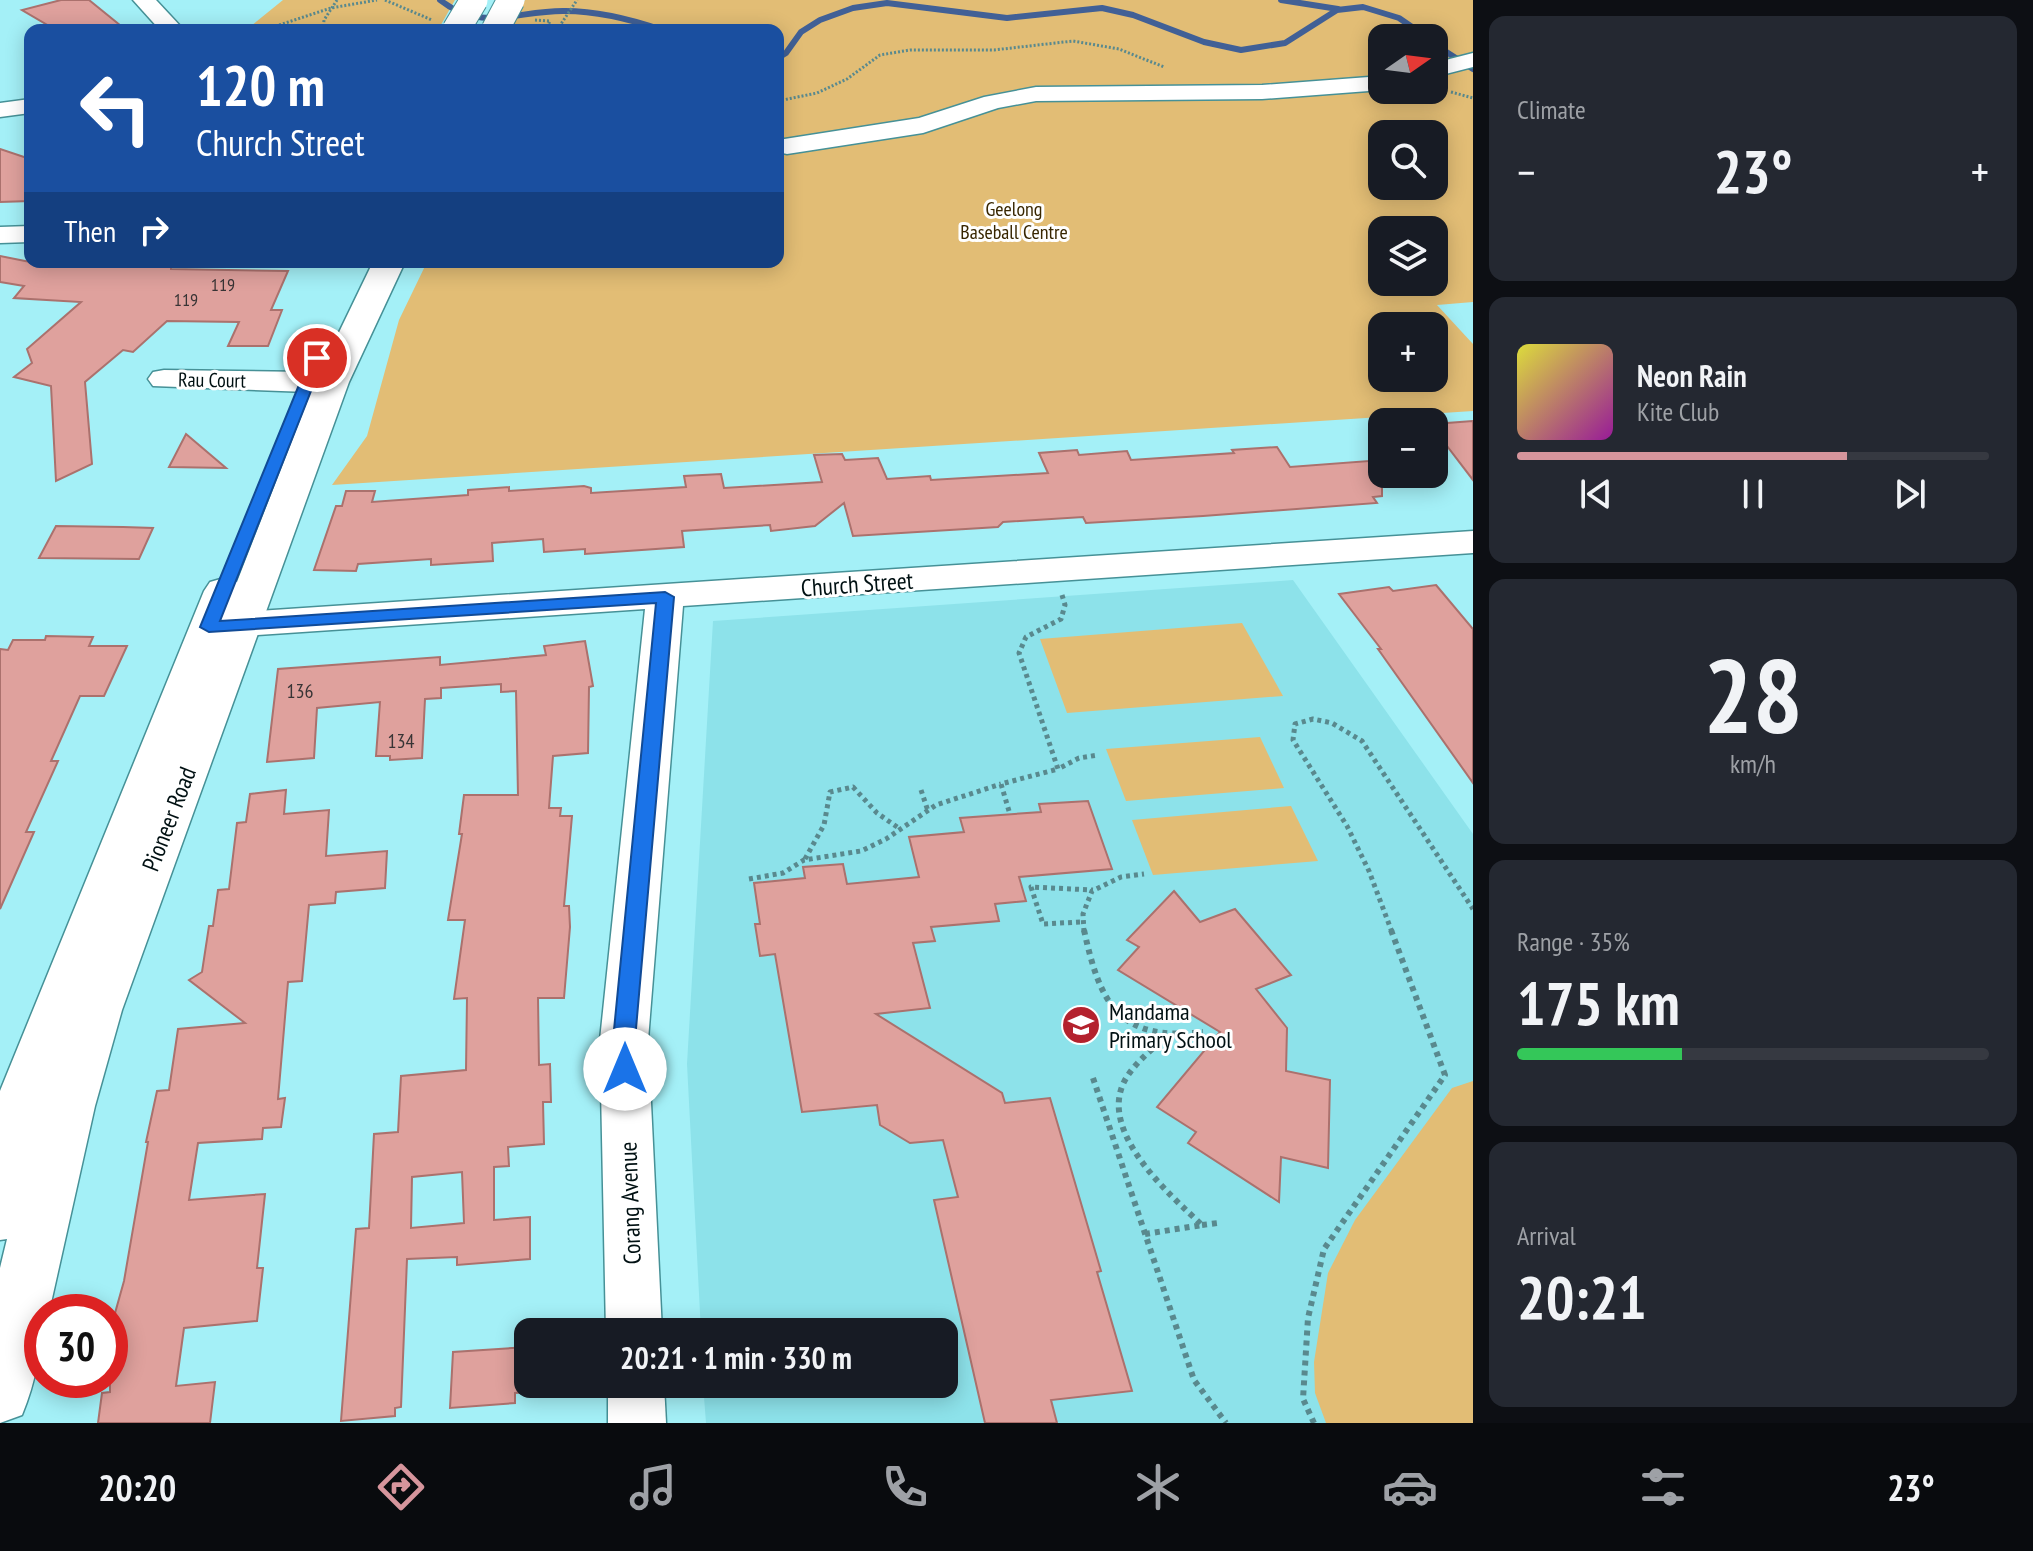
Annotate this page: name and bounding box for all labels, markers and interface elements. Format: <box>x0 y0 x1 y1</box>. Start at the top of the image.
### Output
north arrow <box>1368 24 1448 104</box>
map controls <box>1368 24 1448 488</box>
text: 120 m <box>196 49 325 121</box>
icon: left <box>64 56 168 160</box>
text: Climate <box>1517 93 1586 126</box>
text: Church Street <box>196 119 365 166</box>
button: search <box>1368 120 1448 200</box>
text: 23° <box>1713 132 1793 210</box>
text: − <box>1517 143 1535 200</box>
text: + <box>1971 143 1989 200</box>
park label: Geelong Baseball Centre <box>960 196 1068 245</box>
icon: right <box>132 208 176 252</box>
text: Then <box>64 211 116 250</box>
button: layers <box>1368 216 1448 296</box>
house number: 119 <box>211 273 235 296</box>
house number: 119 <box>174 288 198 311</box>
button: + <box>1368 312 1448 392</box>
pin <box>283 324 351 392</box>
icon: arrive <box>295 336 339 380</box>
text: Neon Rain <box>1637 356 1747 395</box>
street label: Rau Court <box>178 366 247 394</box>
text: Kite Club <box>1637 395 1719 428</box>
button: − <box>1368 408 1448 488</box>
icon: previous <box>1574 472 1618 516</box>
icon: pause <box>1731 472 1775 516</box>
icon: next <box>1888 472 1932 516</box>
street label: Church Street <box>800 565 915 603</box>
text: 28 <box>1703 627 1803 762</box>
house number: 136 <box>287 678 314 704</box>
house number: 134 <box>388 728 415 754</box>
text: km/h <box>1730 747 1776 780</box>
street label: Pioneer Road <box>135 762 203 876</box>
text: Range · 35% <box>1517 925 1630 958</box>
text: 175 km <box>1517 964 1680 1042</box>
place label: Mandama Primary School <box>1109 996 1232 1055</box>
school or university icon: Mandama Primary School <box>1060 1004 1102 1046</box>
position arrow <box>583 1027 667 1111</box>
street label: Corang Avenue <box>612 1141 648 1265</box>
text: Arrival <box>1517 1219 1576 1252</box>
text: 20:21 <box>1517 1258 1647 1336</box>
speed limit sign: 30 <box>24 1294 128 1398</box>
text: 20:21 · 1 min · 330 m <box>620 1338 852 1377</box>
icon: directions <box>373 1459 429 1515</box>
icon: music <box>625 1459 681 1515</box>
icon: phone <box>877 1459 933 1515</box>
icon: climate <box>1130 1459 1186 1515</box>
icon: car <box>1382 1459 1438 1515</box>
icon: filters <box>1635 1459 1691 1515</box>
text: 20:20 <box>98 1464 176 1511</box>
text: 23° <box>1887 1464 1935 1511</box>

